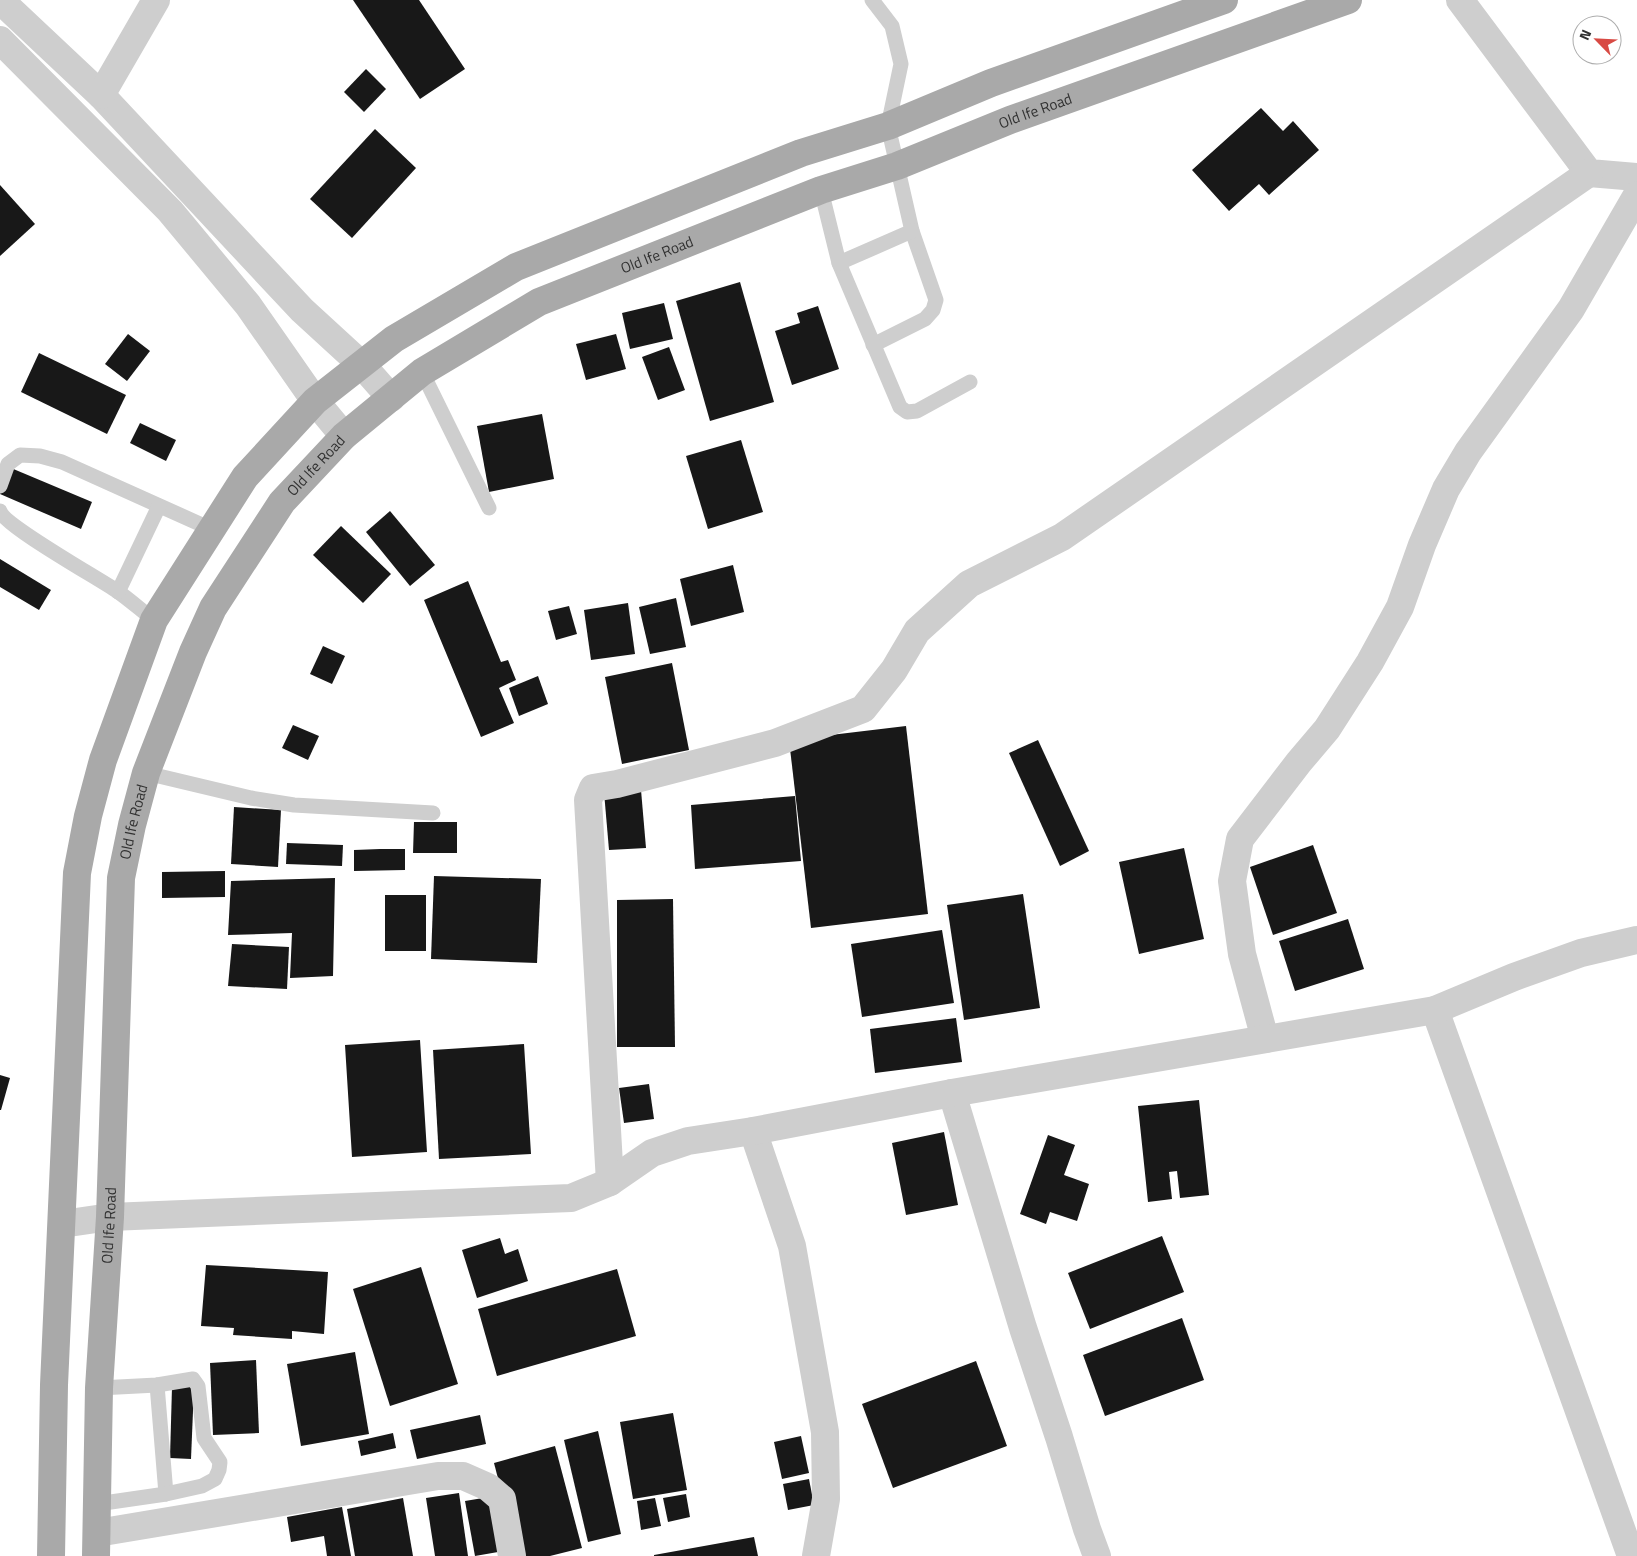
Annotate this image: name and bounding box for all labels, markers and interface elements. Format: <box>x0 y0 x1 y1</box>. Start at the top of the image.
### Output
north arrow <box>1572 15 1622 65</box>
text: N <box>1573 26 1596 43</box>
street label: Old Ife Road <box>995 87 1075 134</box>
street label: Old Ife Road <box>617 230 697 279</box>
street label: Old Ife Road <box>281 430 350 501</box>
street label: Old Ife Road <box>113 782 153 861</box>
street label: Old Ife Road <box>95 1187 122 1264</box>

